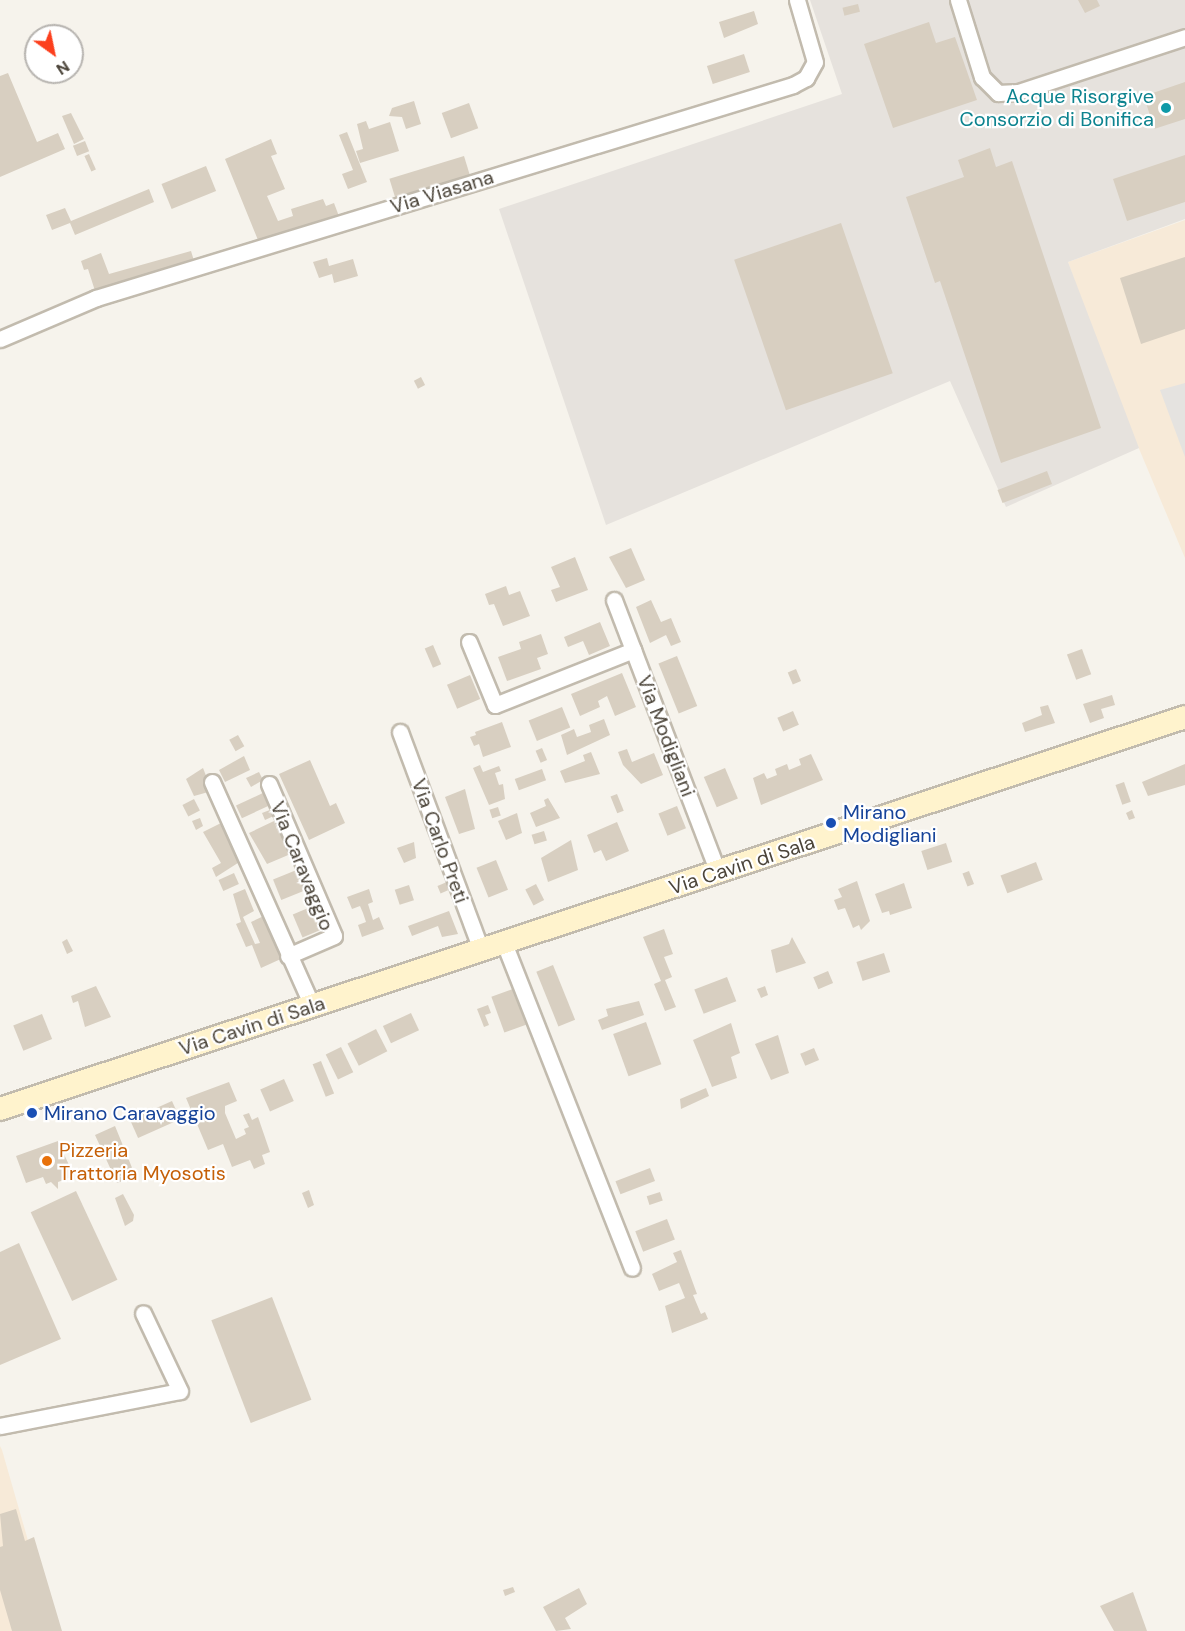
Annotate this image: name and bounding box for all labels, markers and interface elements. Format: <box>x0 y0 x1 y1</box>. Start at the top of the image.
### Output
north arrow <box>24 24 84 84</box>
text: N <box>52 56 74 80</box>
place label: Acque Risorgive Consorzio di Bonifica <box>959 84 1154 131</box>
marker: Acque Risorgive Consorzio di Bonifica <box>1159 101 1173 115</box>
street label: Via Viasana <box>387 165 497 219</box>
street label: Via Modigliani <box>632 672 700 800</box>
street label: Via Carlo Preti <box>406 775 474 907</box>
street label: Via Caravaggio <box>265 798 339 934</box>
place label: Mirano Modigliani <box>843 800 937 847</box>
marker: Mirano Modigliani <box>824 816 838 830</box>
street label: Via Cavin di Sala <box>666 830 818 900</box>
street label: Via Cavin di Sala <box>176 991 328 1061</box>
place label: Mirano Caravaggio <box>44 1101 216 1125</box>
marker: Mirano Caravaggio <box>25 1106 39 1120</box>
place label: Pizzeria Trattoria Myosotis <box>59 1138 226 1185</box>
marker: Pizzeria Trattoria Myosotis <box>40 1154 54 1168</box>

